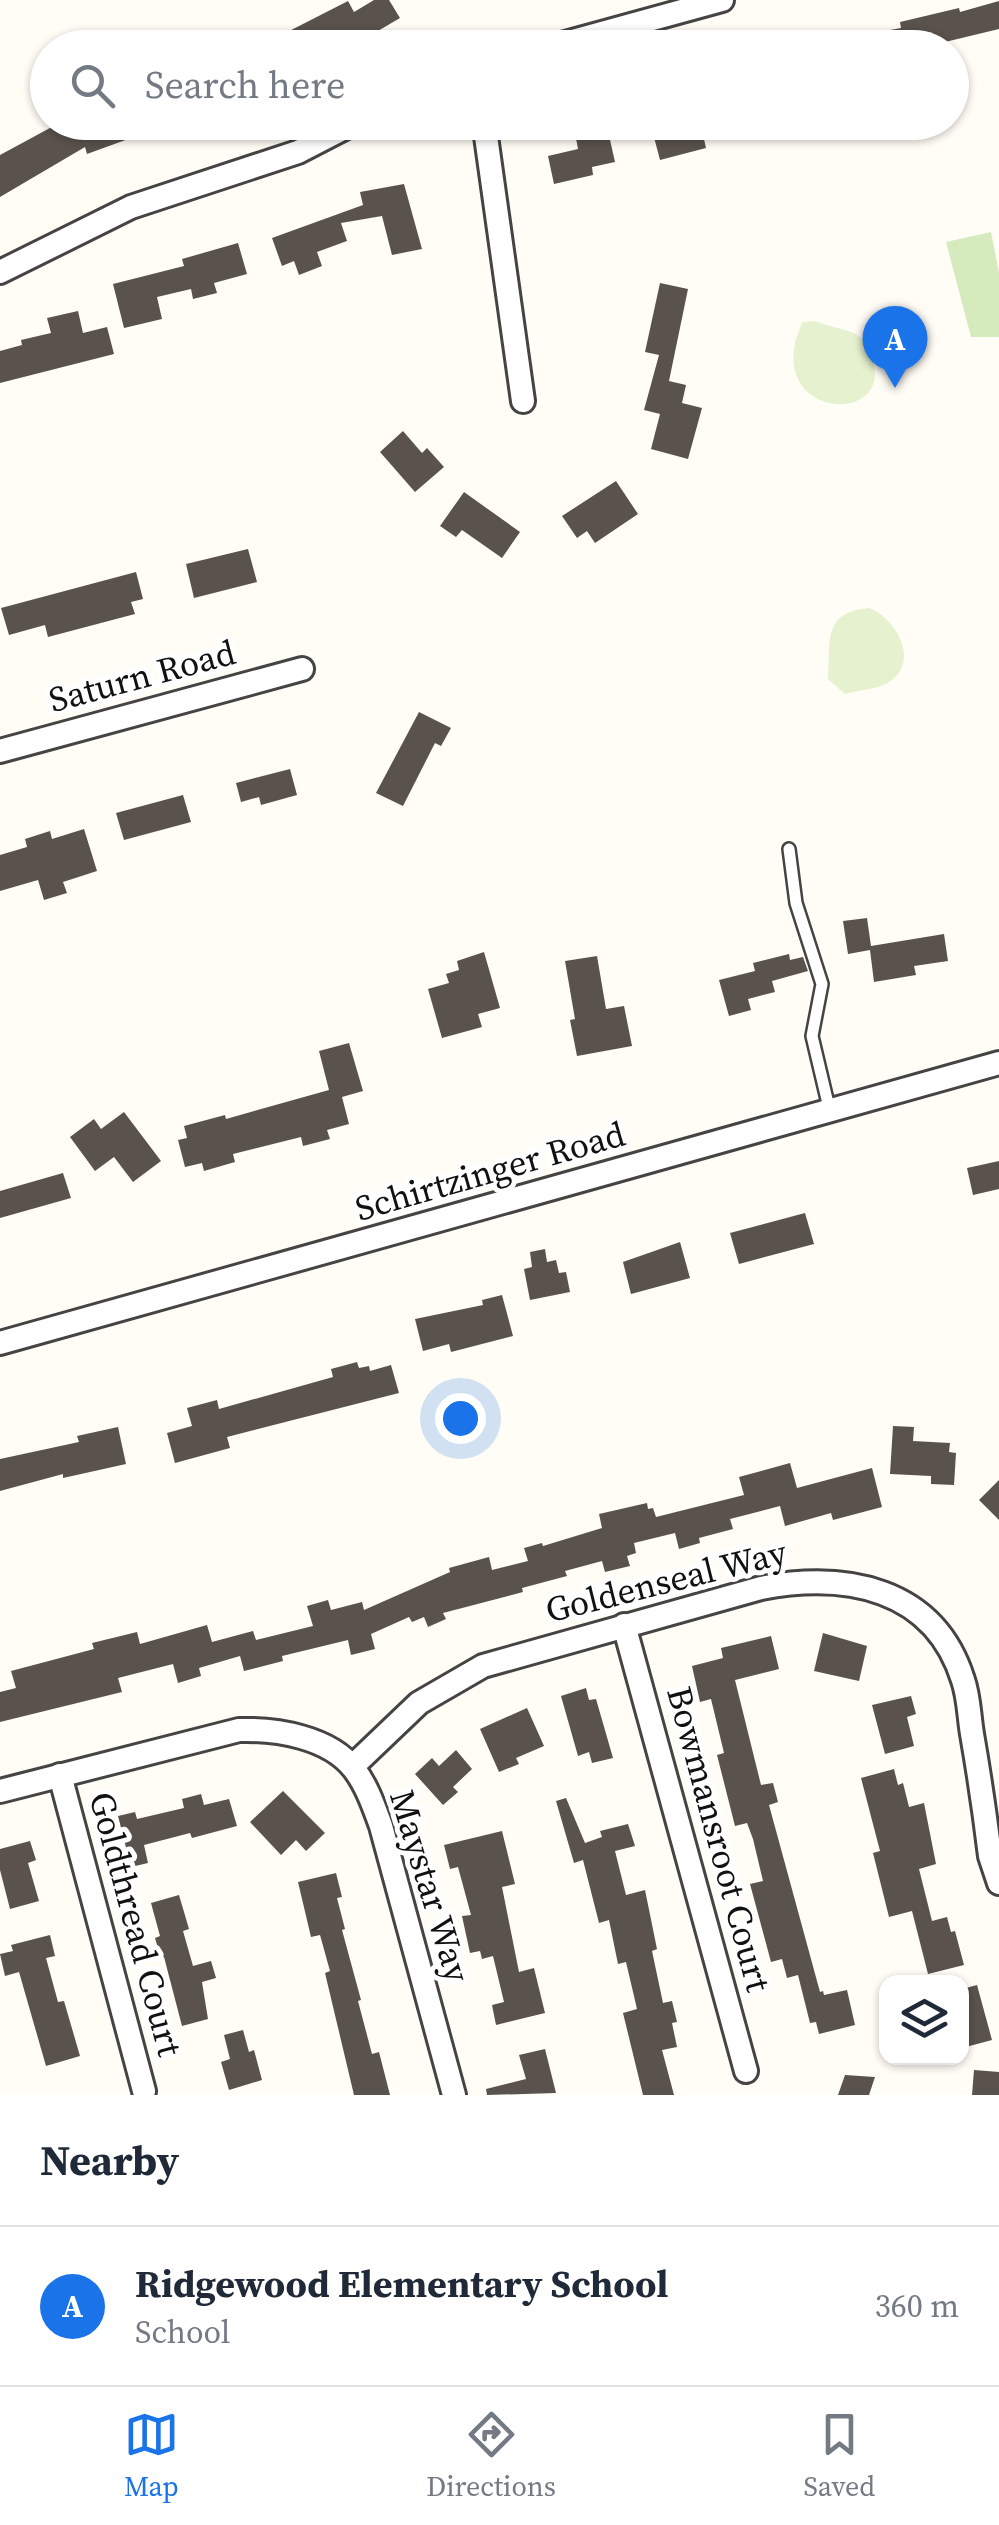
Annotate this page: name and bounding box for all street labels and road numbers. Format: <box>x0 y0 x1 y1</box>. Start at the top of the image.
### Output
street label: Saturn Road <box>44 628 241 724</box>
street label: Schirtzinger Road <box>350 1110 631 1232</box>
street label: Goldenseal Way <box>540 1528 792 1634</box>
street label: Bowmansroot Court <box>655 1681 783 1997</box>
street label: Maystar Way <box>378 1784 482 1988</box>
street label: Goldthread Court <box>78 1787 194 2062</box>

